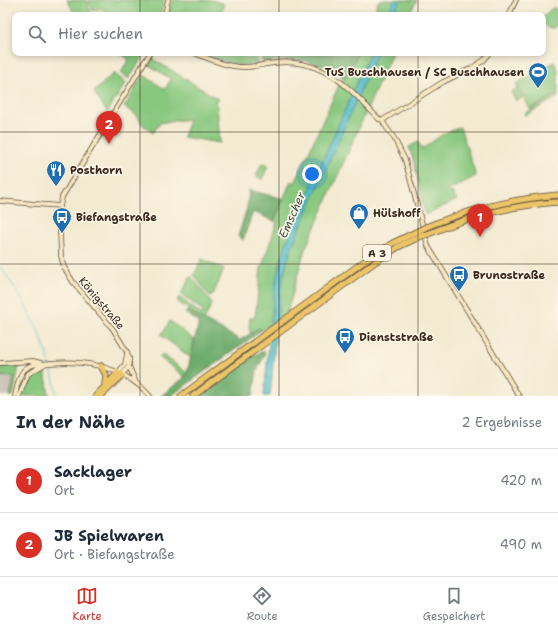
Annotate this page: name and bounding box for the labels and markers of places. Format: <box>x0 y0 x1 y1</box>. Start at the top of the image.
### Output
sports icon: TuS Buschhausen / SC Buschhausen <box>527 61 549 89</box>
place label: TuS Buschhausen / SC Buschhausen <box>325 65 525 80</box>
pin: 2 <box>96 111 122 144</box>
restaurant icon: Posthorn <box>45 159 67 187</box>
place label: Posthorn <box>70 163 123 178</box>
shop icon: Hülshoff <box>348 202 370 230</box>
pin: 1 <box>467 204 493 237</box>
bus stop icon: Biefangstraße <box>51 206 73 234</box>
place label: Hülshoff <box>373 206 421 221</box>
place label: Biefangstraße <box>76 210 157 225</box>
bus stop icon: Brunostraße <box>448 264 470 292</box>
place label: Brunostraße <box>473 268 545 283</box>
bus stop icon: Dienststraße <box>334 326 356 354</box>
place label: Dienststraße <box>359 330 434 345</box>

